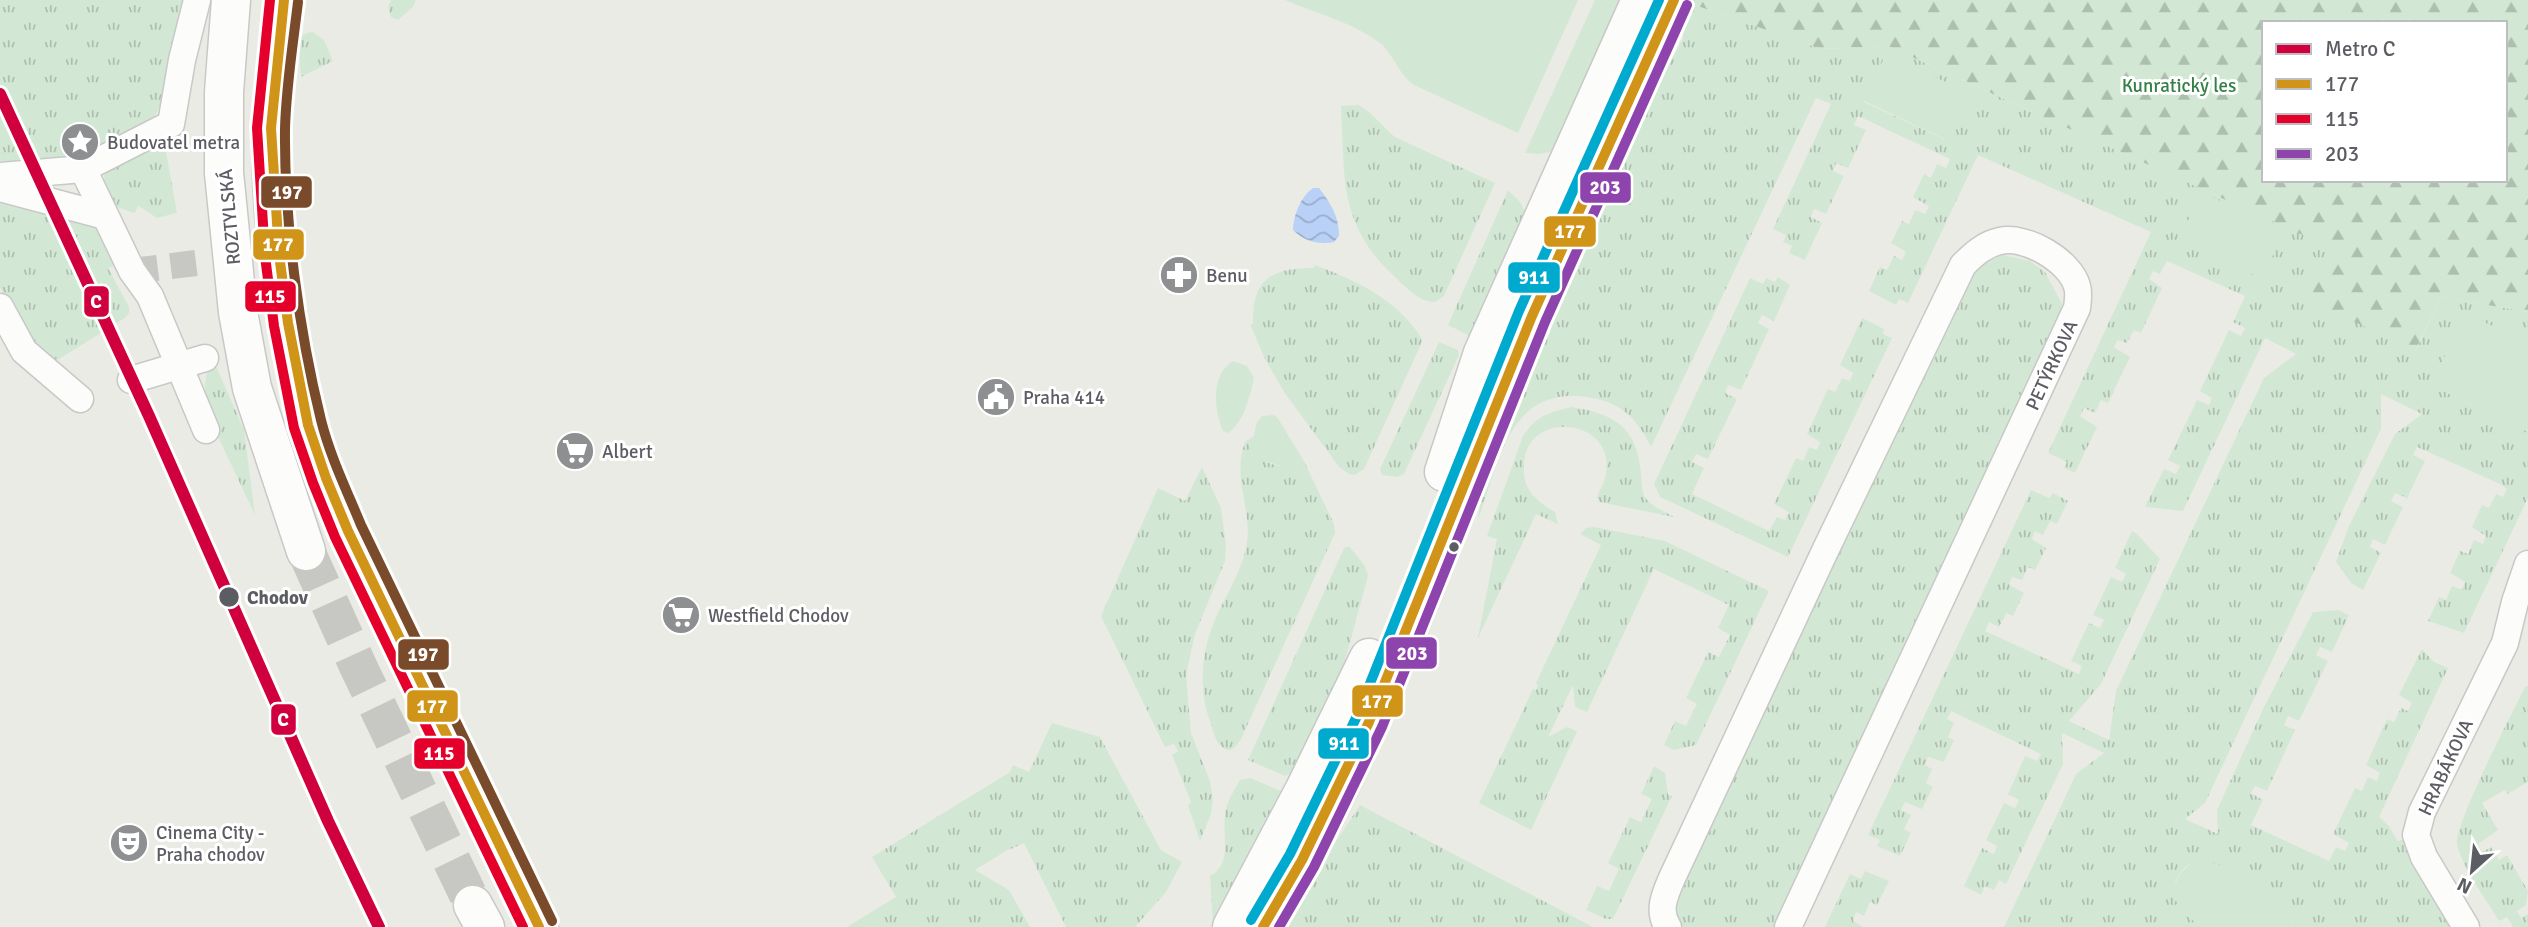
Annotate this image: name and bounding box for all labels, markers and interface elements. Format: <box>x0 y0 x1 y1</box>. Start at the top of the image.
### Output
legend <box>2262 21 2507 182</box>
text: Metro C <box>2325 36 2395 62</box>
text: 177 <box>2325 71 2359 97</box>
park label: Kunratický les <box>2122 74 2236 98</box>
text: 115 <box>2325 106 2359 132</box>
place icon: Budovatel metra <box>59 121 101 163</box>
place label: Budovatel metra <box>107 131 240 155</box>
text: 203 <box>2325 141 2359 167</box>
street label: ROZTYLSKÁ <box>214 168 246 266</box>
line badge: 203 <box>1579 171 1632 204</box>
line badge: 197 <box>260 175 313 209</box>
text: 203 <box>1590 176 1620 200</box>
text: 197 <box>272 181 302 205</box>
line badge: 177 <box>1543 215 1597 248</box>
text: 177 <box>1555 220 1585 244</box>
line badge: 177 <box>252 228 305 261</box>
text: 177 <box>263 233 293 257</box>
pharmacy icon: Benu <box>1158 254 1200 296</box>
line badge: 911 <box>1507 261 1561 294</box>
place label: Benu <box>1206 264 1248 288</box>
text: 911 <box>1519 266 1549 290</box>
line badge: 115 <box>244 280 297 313</box>
line badge: C <box>83 285 110 318</box>
text: 115 <box>255 285 285 309</box>
text: C <box>90 290 102 314</box>
street label: PETÝRKOVA <box>2021 316 2083 414</box>
public building icon: Praha 414 <box>975 376 1017 418</box>
place label: Praha 414 <box>1023 386 1105 410</box>
supermarket icon: Albert <box>554 430 596 472</box>
place label: Albert <box>602 440 653 464</box>
unlabelled marker <box>1447 540 1461 554</box>
marker: Chodov <box>217 585 241 609</box>
place label: Chodov <box>247 586 309 610</box>
supermarket icon: Westfield Chodov <box>660 594 702 636</box>
place label: Westfield Chodov <box>708 604 849 628</box>
line badge: 203 <box>1385 636 1438 670</box>
line badge: 197 <box>397 638 450 671</box>
text: 203 <box>1397 642 1427 666</box>
text: 197 <box>408 643 438 667</box>
line badge: 177 <box>1351 684 1404 718</box>
line badge: 177 <box>406 689 459 723</box>
text: 177 <box>1362 690 1392 714</box>
text: 177 <box>417 695 447 719</box>
line badge: C <box>270 703 297 736</box>
text: C <box>277 708 289 732</box>
street label: HRABÁKOVA <box>2413 715 2479 820</box>
line badge: 911 <box>1317 727 1370 760</box>
text: 911 <box>1329 732 1359 756</box>
line badge: 115 <box>413 737 466 770</box>
text: 115 <box>424 742 454 766</box>
place label: Cinema City - Praha chodov <box>156 821 265 867</box>
theatre icon: Cinema City - Praha chodov <box>108 822 150 864</box>
north arrow <box>2437 836 2507 906</box>
text: N <box>2453 872 2476 899</box>

